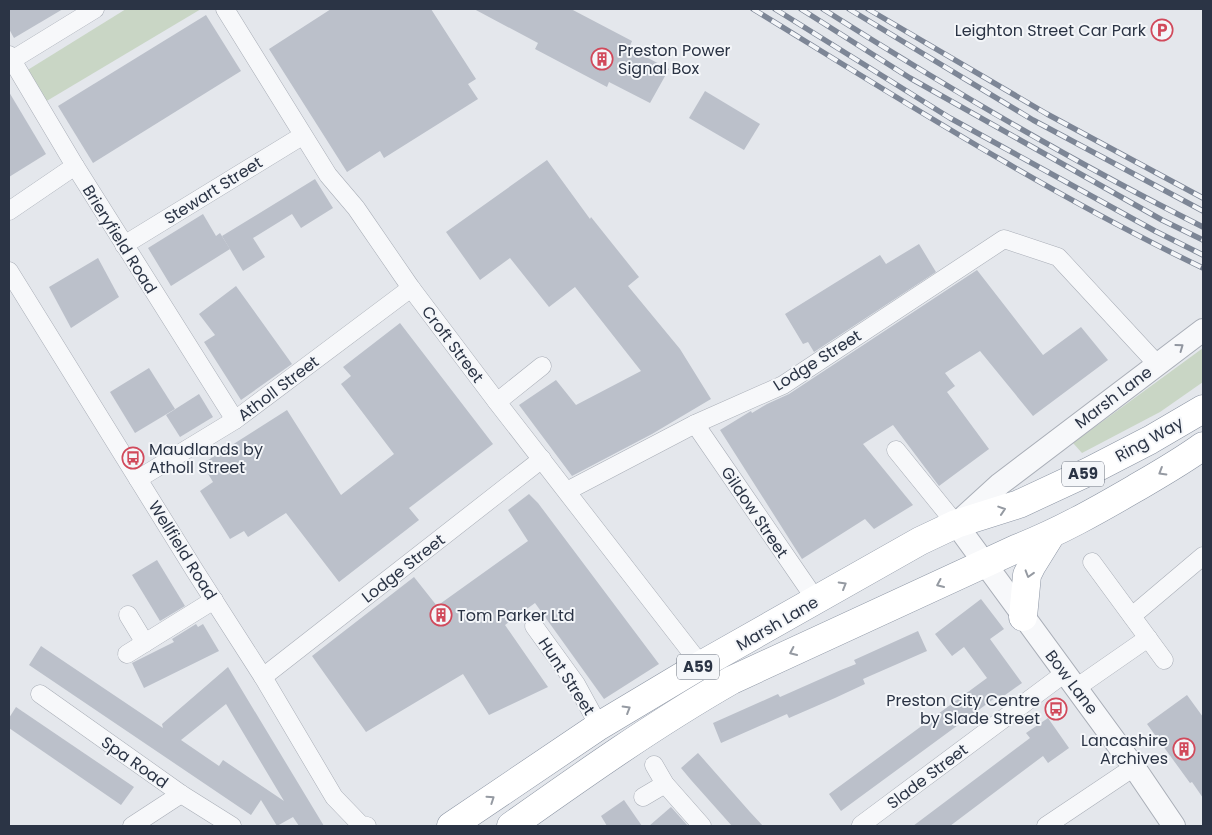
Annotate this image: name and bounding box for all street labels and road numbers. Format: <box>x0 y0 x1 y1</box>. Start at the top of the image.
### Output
street label: Stewart Street <box>160 151 267 230</box>
street label: Brieryfield Road <box>77 180 162 298</box>
street label: Croft Street <box>416 301 489 388</box>
street label: Lodge Street <box>769 324 866 397</box>
street label: Atholl Street <box>233 350 324 426</box>
street label: Marsh Lane <box>1070 361 1157 434</box>
street label: Ring Way <box>1111 411 1187 468</box>
street label: Gildow Street <box>716 462 794 563</box>
road number: A59 <box>1062 462 1104 486</box>
street label: Wellfield Road <box>143 496 222 604</box>
street label: Lodge Street <box>357 528 450 608</box>
street label: Marsh Lane <box>732 591 823 656</box>
street label: Hunt Street <box>533 633 600 720</box>
street label: Bow Lane <box>1040 645 1103 719</box>
road number: A59 <box>677 654 719 680</box>
street label: Spa Road <box>97 731 173 794</box>
street label: Slade Street <box>882 738 973 814</box>

